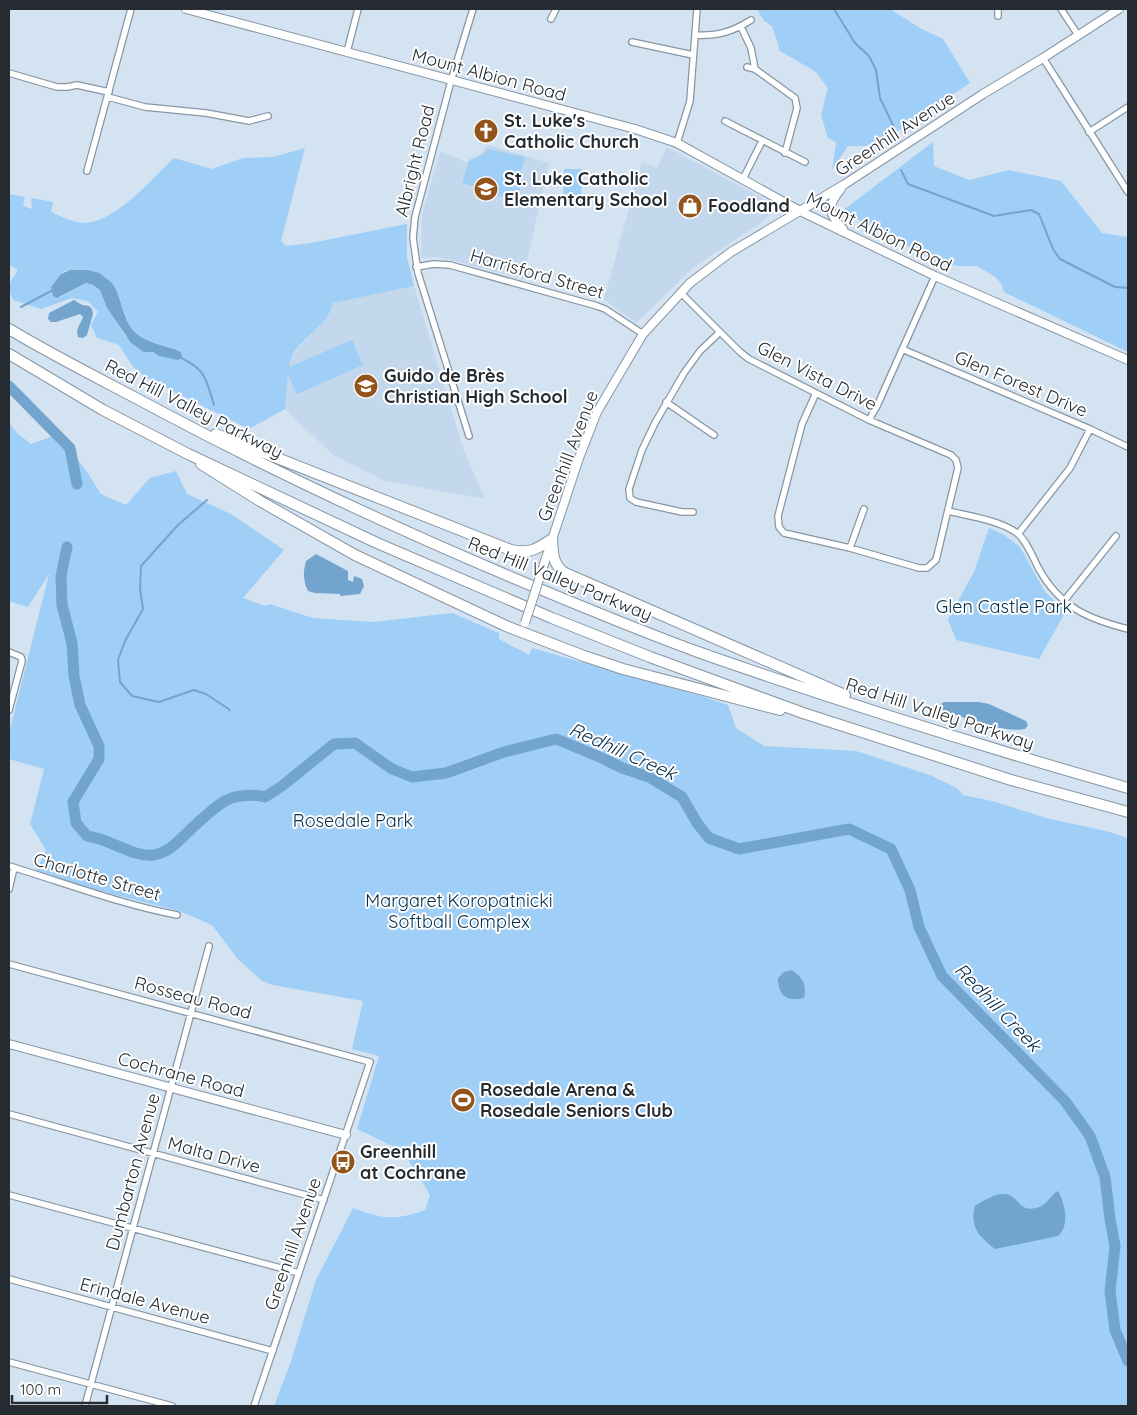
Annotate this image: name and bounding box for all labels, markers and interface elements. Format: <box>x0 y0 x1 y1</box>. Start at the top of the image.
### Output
street label: Mount Albion Road <box>409 43 569 106</box>
street label: Greenhill Avenue <box>830 86 959 181</box>
street label: Albright Road <box>389 102 440 219</box>
place label: St. Luke's Catholic Church <box>504 109 639 153</box>
church icon: St. Luke's Catholic Church <box>473 118 499 144</box>
place label: St. Luke Catholic Elementary School <box>504 167 668 211</box>
school or university icon: St. Luke Catholic Elementary School <box>473 176 499 202</box>
street label: Mount Albion Road <box>803 186 956 277</box>
shop icon: Foodland <box>677 193 703 219</box>
place label: Foodland <box>708 194 790 217</box>
street label: Harrisford Street <box>468 243 607 304</box>
street label: Glen Vista Drive <box>753 335 881 416</box>
street label: Glen Forest Drive <box>951 345 1091 422</box>
street label: Red Hill Valley Parkway <box>101 354 287 463</box>
place label: Guido de Brès Christian High School <box>384 364 568 408</box>
school or university icon: Guido de Brès Christian High School <box>353 373 379 399</box>
street label: Greenhill Avenue <box>532 387 603 525</box>
street label: Red Hill Valley Parkway <box>465 531 656 626</box>
park label: Glen Castle Park <box>936 595 1072 618</box>
street label: Red Hill Valley Parkway <box>843 672 1037 755</box>
water label: Redhill Creek <box>566 717 682 786</box>
park label: Rosedale Park <box>293 809 413 832</box>
street label: Charlotte Street <box>31 847 163 906</box>
park label: Margaret Koropatnicki Softball Complex <box>365 889 553 933</box>
water label: Redhill Creek <box>950 957 1048 1058</box>
street label: Rosseau Road <box>132 971 254 1024</box>
street label: Cochrane Road <box>115 1047 247 1102</box>
place label: Rosedale Arena & Rosedale Seniors Club <box>480 1078 673 1122</box>
sports icon: Rosedale Arena & Rosedale Seniors Club <box>450 1087 476 1113</box>
street label: Dumbarton Avenue <box>100 1091 165 1253</box>
street label: Malta Drive <box>165 1131 263 1178</box>
place label: Greenhill at Cochrane <box>360 1140 466 1184</box>
bus stop icon: Greenhill at Cochrane <box>330 1149 356 1175</box>
street label: Greenhill Avenue <box>259 1175 326 1313</box>
street label: Erindale Avenue <box>78 1272 213 1329</box>
scale bar <box>12 1372 108 1404</box>
text: 100 m <box>20 1380 61 1399</box>

